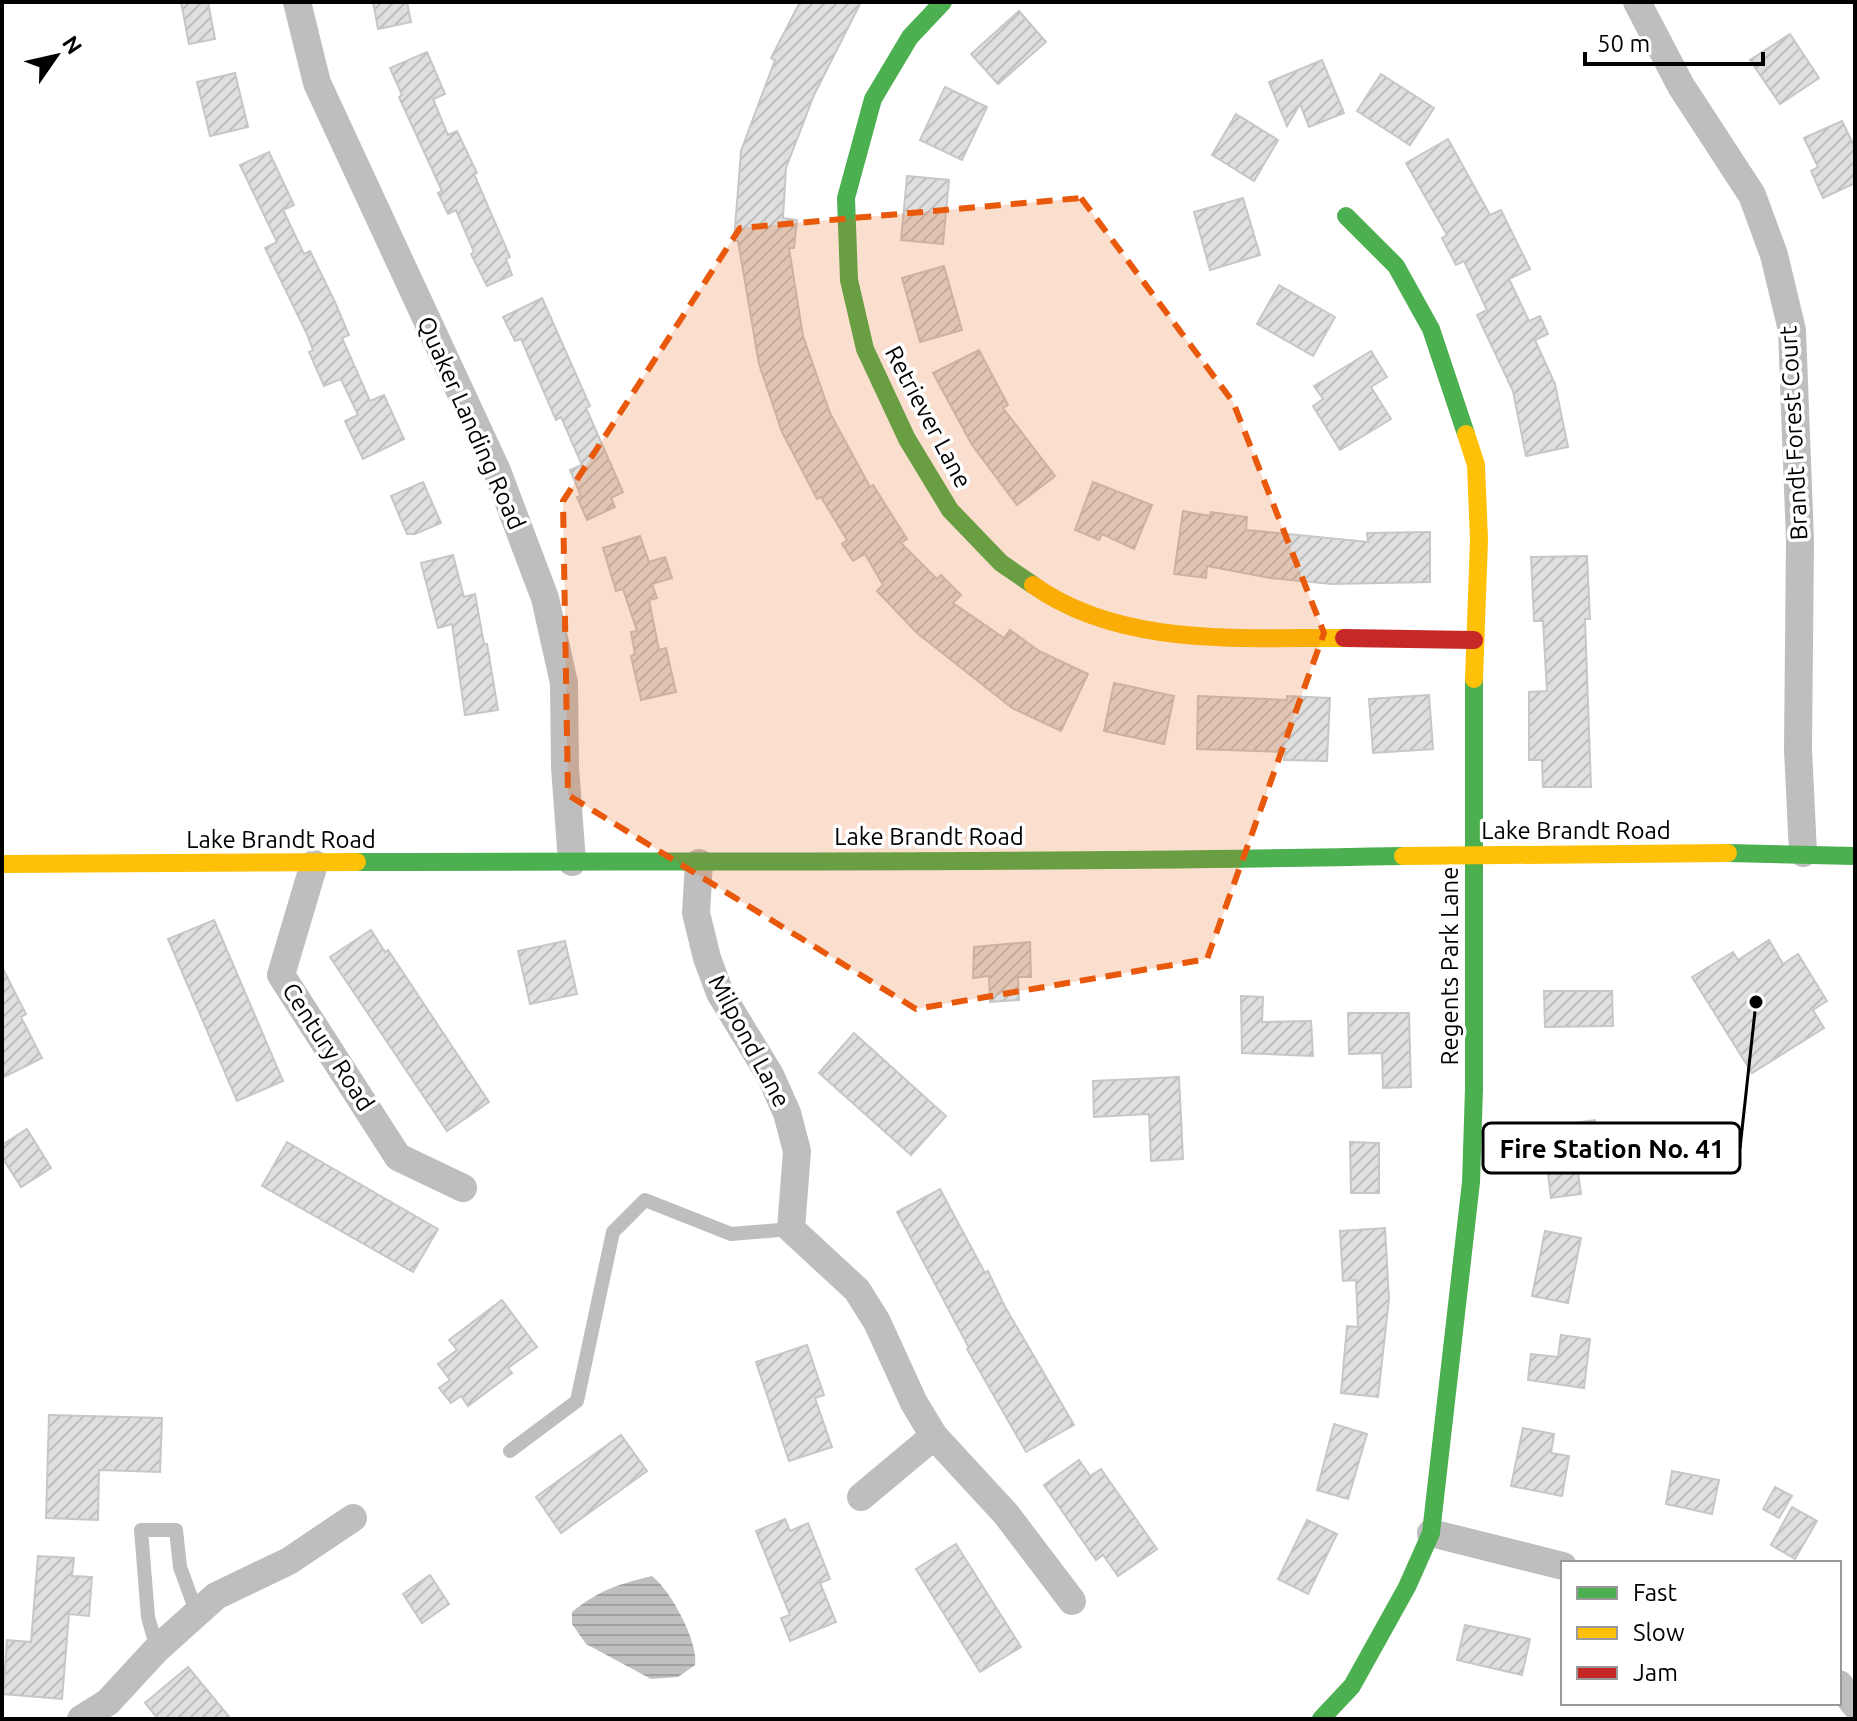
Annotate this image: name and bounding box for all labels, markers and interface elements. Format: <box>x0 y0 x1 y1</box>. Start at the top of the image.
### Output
north arrow <box>16 16 96 96</box>
scale bar <box>1585 16 1763 66</box>
text: 50 m <box>1597 30 1650 57</box>
text: N <box>58 31 88 58</box>
street label: Quaker Landing Road <box>412 312 531 534</box>
street label: Brandt Forest Court <box>1774 325 1813 541</box>
street label: Retriever Lane <box>880 341 977 492</box>
street label: Lake Brandt Road <box>1481 817 1671 844</box>
street label: Lake Brandt Road <box>834 823 1024 850</box>
street label: Lake Brandt Road <box>186 826 376 853</box>
street label: Regents Park Lane <box>1436 867 1463 1065</box>
street label: Milpond Lane <box>703 970 796 1111</box>
street label: Century Road <box>277 978 380 1116</box>
callout: Fire Station No. 41 <box>1483 1123 1740 1173</box>
text: Fire Station No. 41 <box>1500 1134 1724 1163</box>
legend <box>1561 1561 1841 1705</box>
text: Fast <box>1633 1579 1677 1606</box>
text: Slow <box>1633 1619 1685 1646</box>
text: Jam <box>1633 1659 1678 1686</box>

